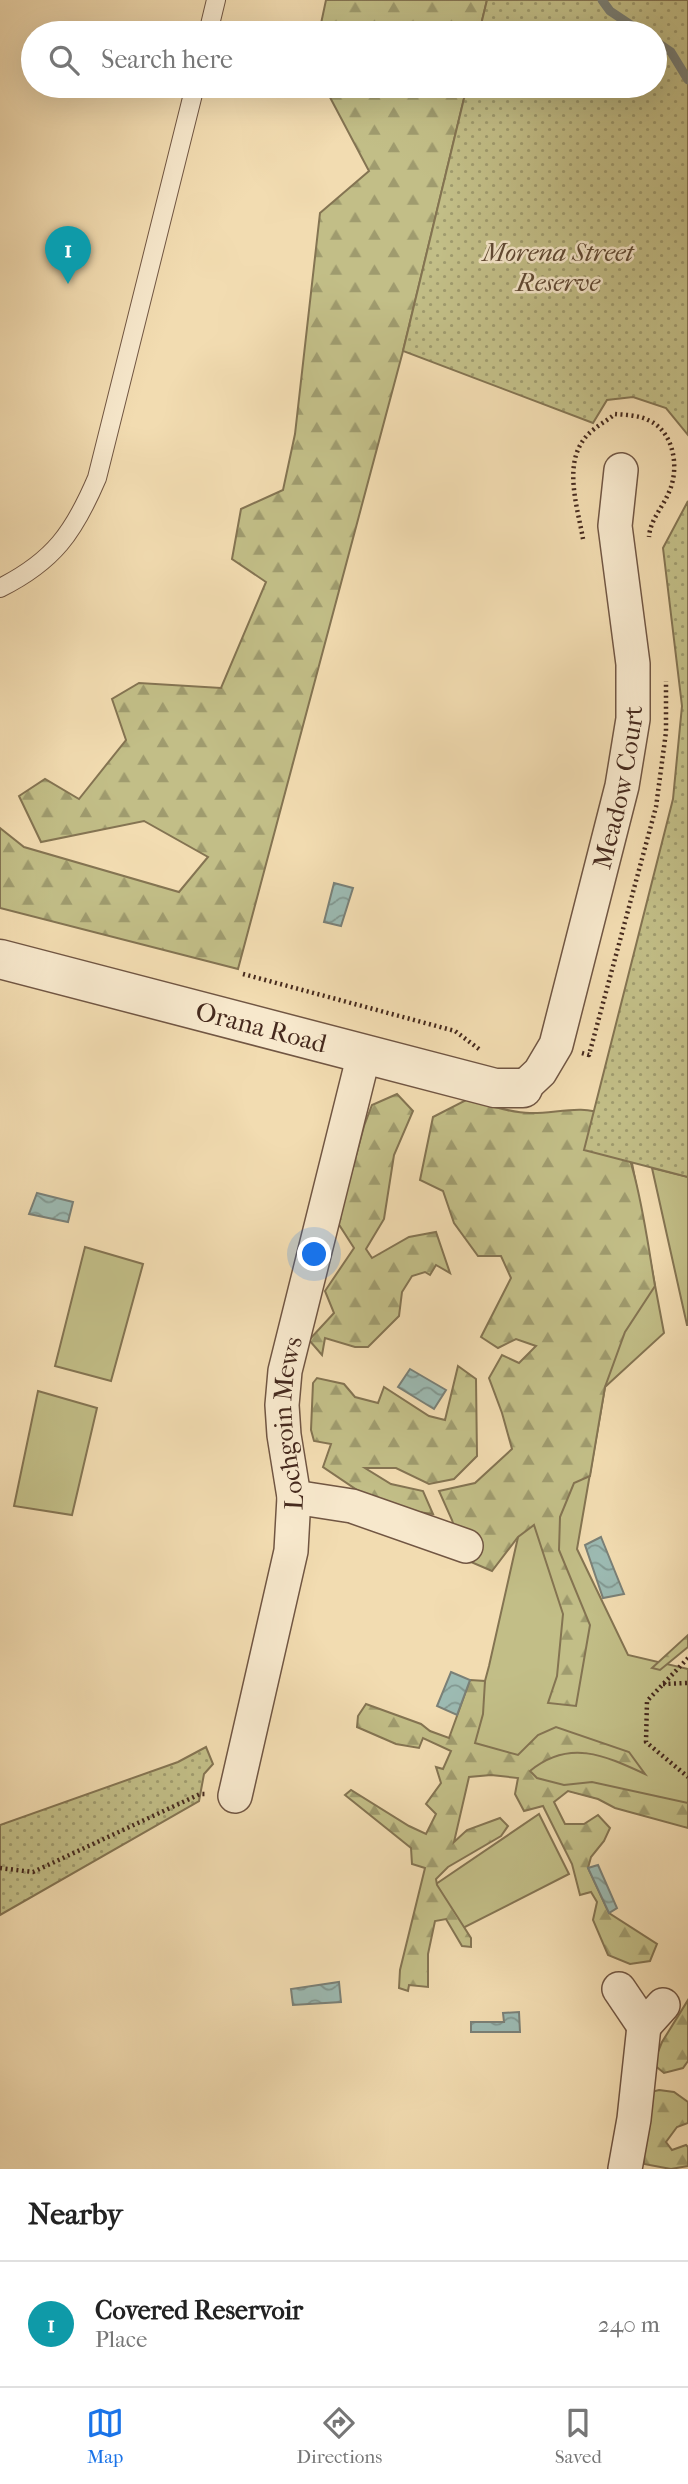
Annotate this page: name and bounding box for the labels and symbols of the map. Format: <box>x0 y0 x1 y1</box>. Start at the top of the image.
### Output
pin: 1 <box>45 226 91 284</box>
park label: Morena Street Reserve <box>481 237 636 298</box>
street label: Meadow Court <box>586 705 649 872</box>
street label: Orana Road <box>192 996 331 1060</box>
your location <box>297 1237 331 1271</box>
street label: Lochgoin Mews <box>267 1333 310 1511</box>

